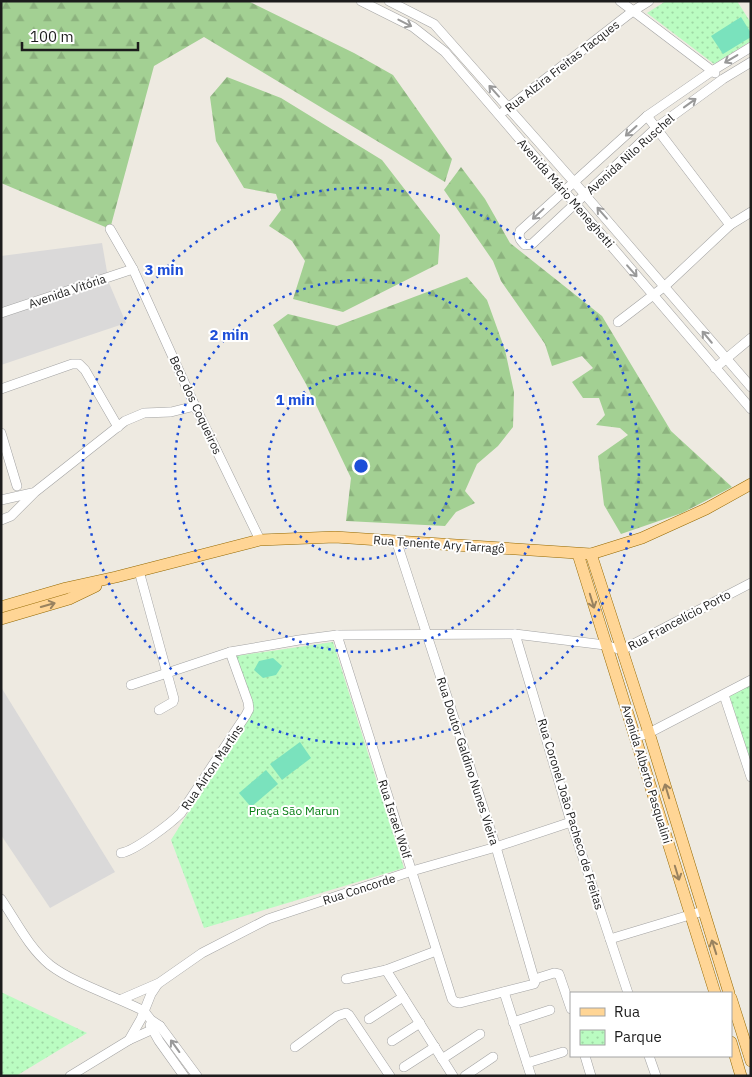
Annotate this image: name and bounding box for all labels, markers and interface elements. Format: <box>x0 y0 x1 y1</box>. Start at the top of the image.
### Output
street label: Rua Alzira Freitas Tacques <box>502 17 622 115</box>
one-way arrow <box>397 19 412 28</box>
scale bar <box>22 20 139 52</box>
text: 100 m <box>30 27 74 46</box>
one-way arrow <box>725 54 739 64</box>
one-way arrow <box>488 85 500 98</box>
one-way arrow <box>683 98 697 108</box>
street label: Avenida Nilo Ruschel <box>583 111 677 197</box>
one-way arrow <box>625 125 638 136</box>
street label: Avenida Mário Meneghetti <box>514 135 618 251</box>
one-way arrow <box>596 207 607 220</box>
one-way arrow <box>532 208 545 220</box>
text: 3 min <box>144 260 184 279</box>
one-way arrow <box>627 264 638 277</box>
street label: Avenida Vitória <box>26 271 108 311</box>
text: 2 min <box>209 325 249 344</box>
one-way arrow <box>702 330 713 343</box>
street label: Beco dos Coqueiros <box>167 353 225 457</box>
text: 1 min <box>275 390 315 409</box>
centre of rings <box>352 457 370 475</box>
street label: Rua Tenente Ary Tarragô <box>373 532 506 556</box>
street label: Rua Francelício Porto <box>625 586 733 653</box>
one-way arrow <box>588 592 598 608</box>
one-way arrow <box>40 599 56 609</box>
street label: Rua Doutor Galdino Nunes Vieira <box>434 675 502 847</box>
street label: Avenida Alberto Pasqualini <box>619 703 675 845</box>
street label: Rua Coronel João Pacheco de Freitas <box>535 717 607 912</box>
street label: Rua Airton Martins <box>178 721 246 813</box>
street label: Rua Israel Wolf <box>375 778 415 861</box>
one-way arrow <box>661 784 671 800</box>
park label: Praça São Marun <box>249 803 339 818</box>
one-way arrow <box>673 864 683 880</box>
street label: Rua Concorde <box>321 870 398 908</box>
one-way arrow <box>709 939 719 955</box>
legend <box>570 992 732 1057</box>
text: Rua <box>614 1002 640 1021</box>
text: Parque <box>614 1027 662 1046</box>
one-way arrow <box>170 1039 180 1053</box>

